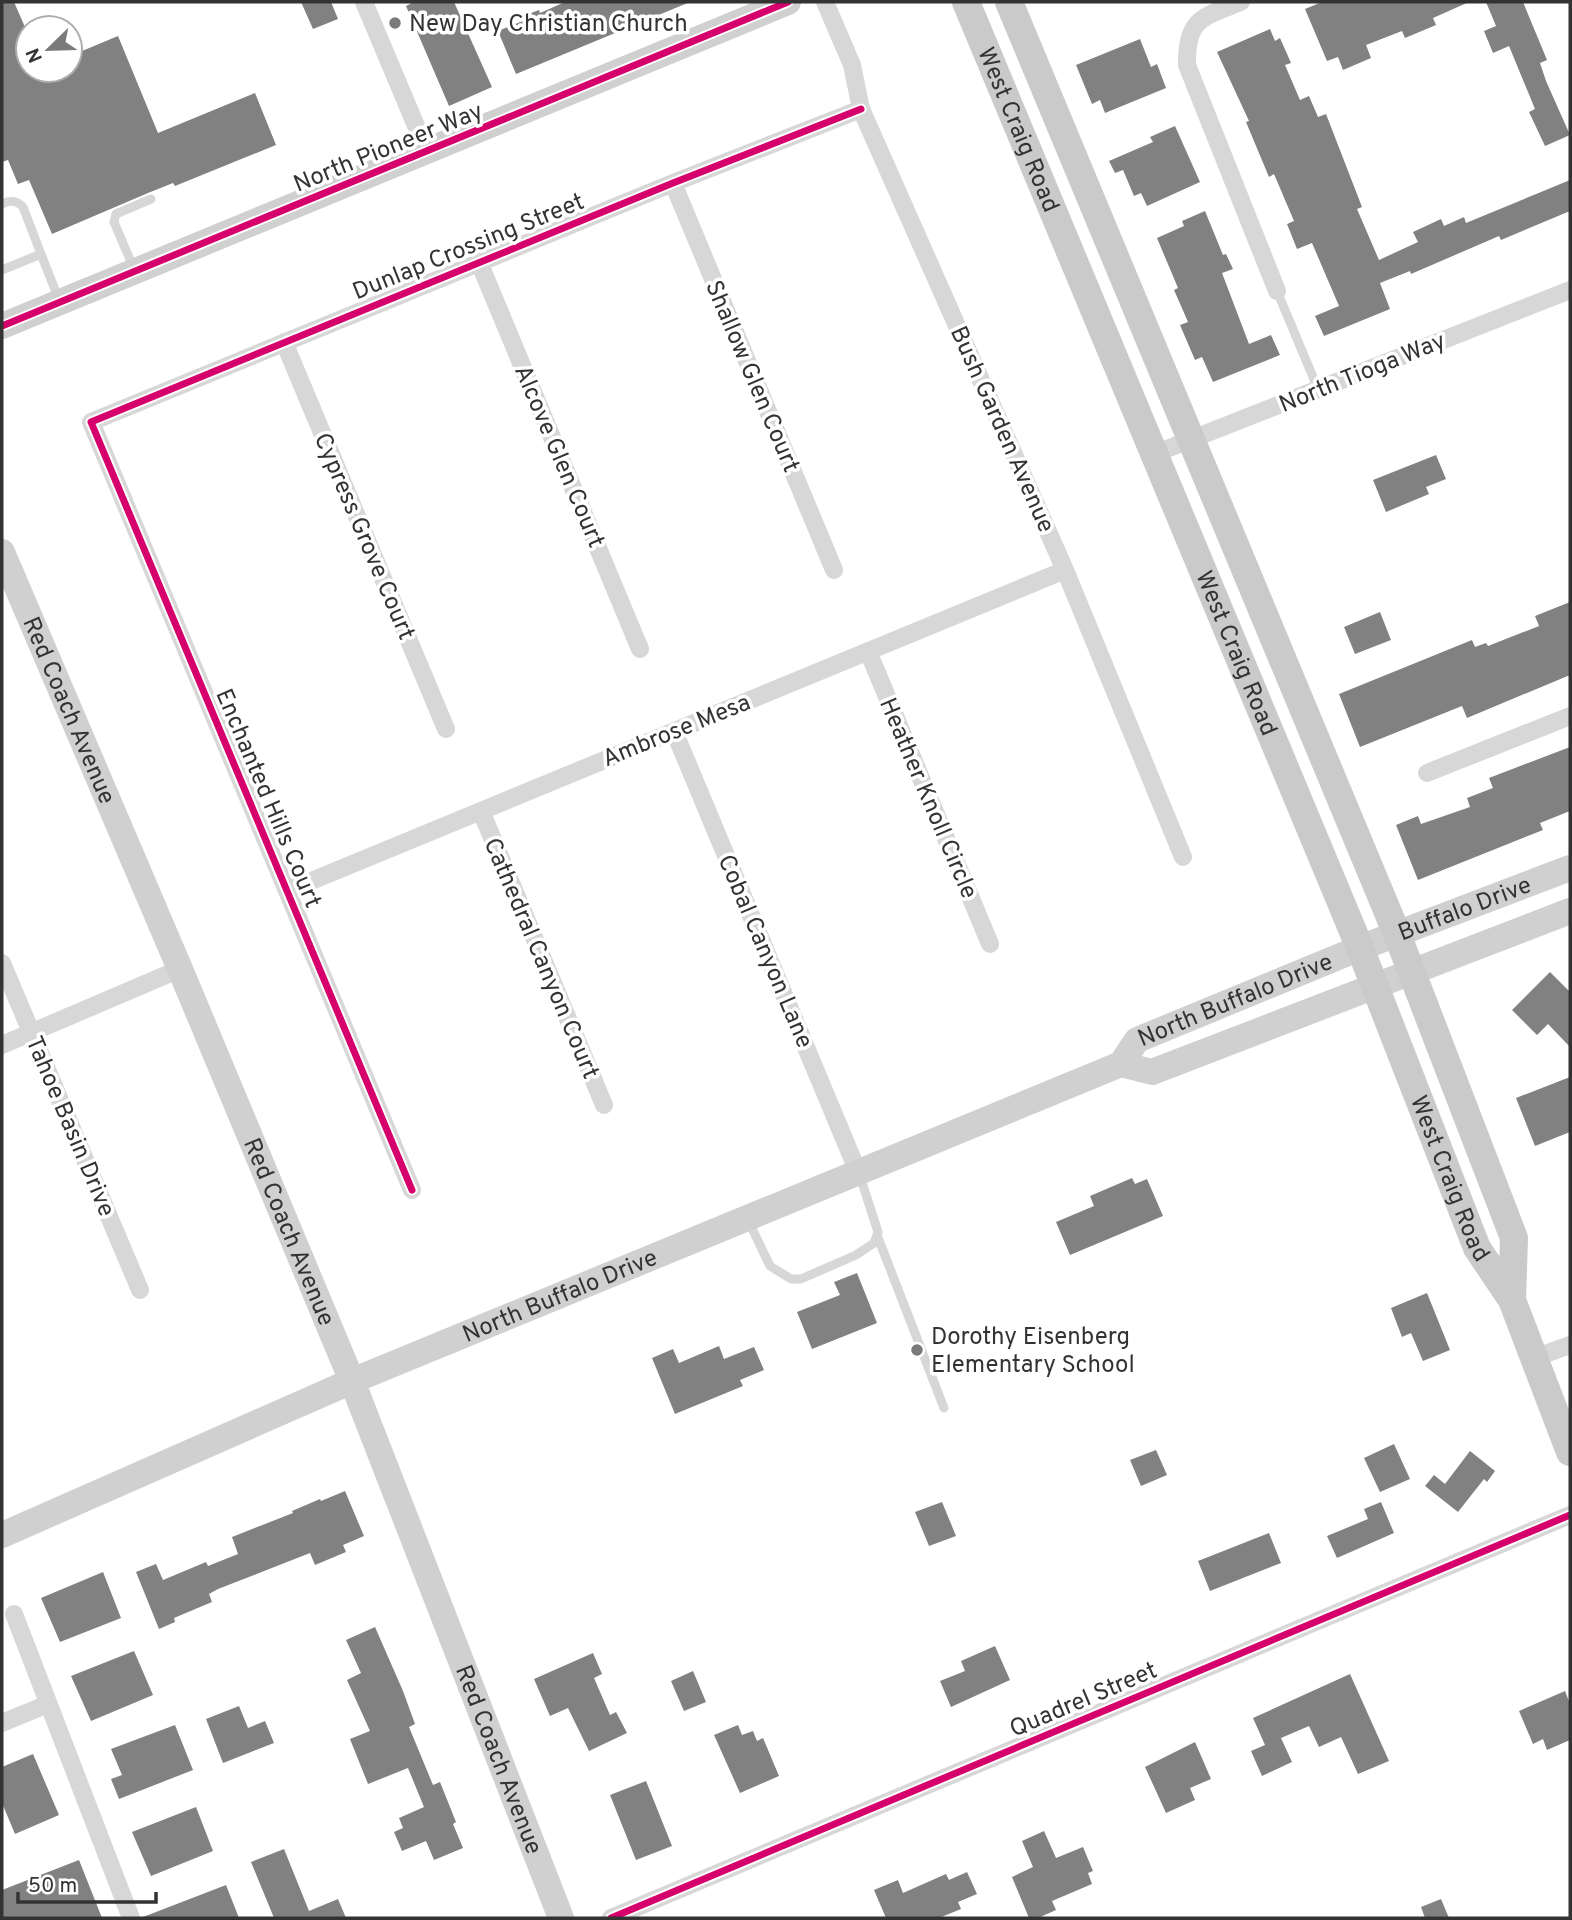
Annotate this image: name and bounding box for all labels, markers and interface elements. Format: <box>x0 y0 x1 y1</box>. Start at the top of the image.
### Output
place label: New Day Christian Church <box>409 10 688 40</box>
north arrow <box>14 14 84 84</box>
marker: New Day Christian Church <box>387 15 403 31</box>
street label: West Craig Road <box>970 43 1065 217</box>
text: N <box>21 44 49 66</box>
street label: North Pioneer Way <box>290 97 488 201</box>
street label: Dunlap Crossing Street <box>349 188 589 308</box>
street label: Shallow Glen Court <box>697 276 805 477</box>
street label: Bush Garden Avenue <box>942 322 1060 538</box>
street label: North Tioga Way <box>1275 327 1450 421</box>
street label: Alcove Glen Court <box>506 361 610 553</box>
street label: Cypress Grove Court <box>306 429 420 645</box>
street label: West Craig Road <box>1188 567 1283 741</box>
street label: Red Coach Avenue <box>14 613 121 809</box>
street label: Enchanted Hills Court <box>207 685 327 913</box>
street label: Ambrose Mesa <box>598 689 755 775</box>
street label: Heather Knoll Circle <box>871 694 983 904</box>
street label: Cathedral Canyon Court <box>476 834 605 1084</box>
street label: Cobal Canyon Lane <box>710 850 819 1053</box>
street label: Buffalo Drive <box>1394 871 1536 949</box>
street label: North Buffalo Drive <box>1134 948 1338 1055</box>
street label: Tahoe Basin Drive <box>18 1032 121 1222</box>
street label: West Craig Road <box>1402 1092 1495 1268</box>
street label: Red Coach Avenue <box>235 1134 340 1331</box>
street label: North Buffalo Drive <box>459 1244 662 1351</box>
place label: Dorothy Eisenberg Elementary School <box>931 1323 1135 1381</box>
marker: Dorothy Eisenberg Elementary School <box>909 1342 925 1358</box>
street label: Quadrel Street <box>1006 1656 1162 1745</box>
street label: Red Coach Avenue <box>447 1661 548 1859</box>
scale bar <box>18 1860 156 1904</box>
text: 50 m <box>28 1873 77 1900</box>

